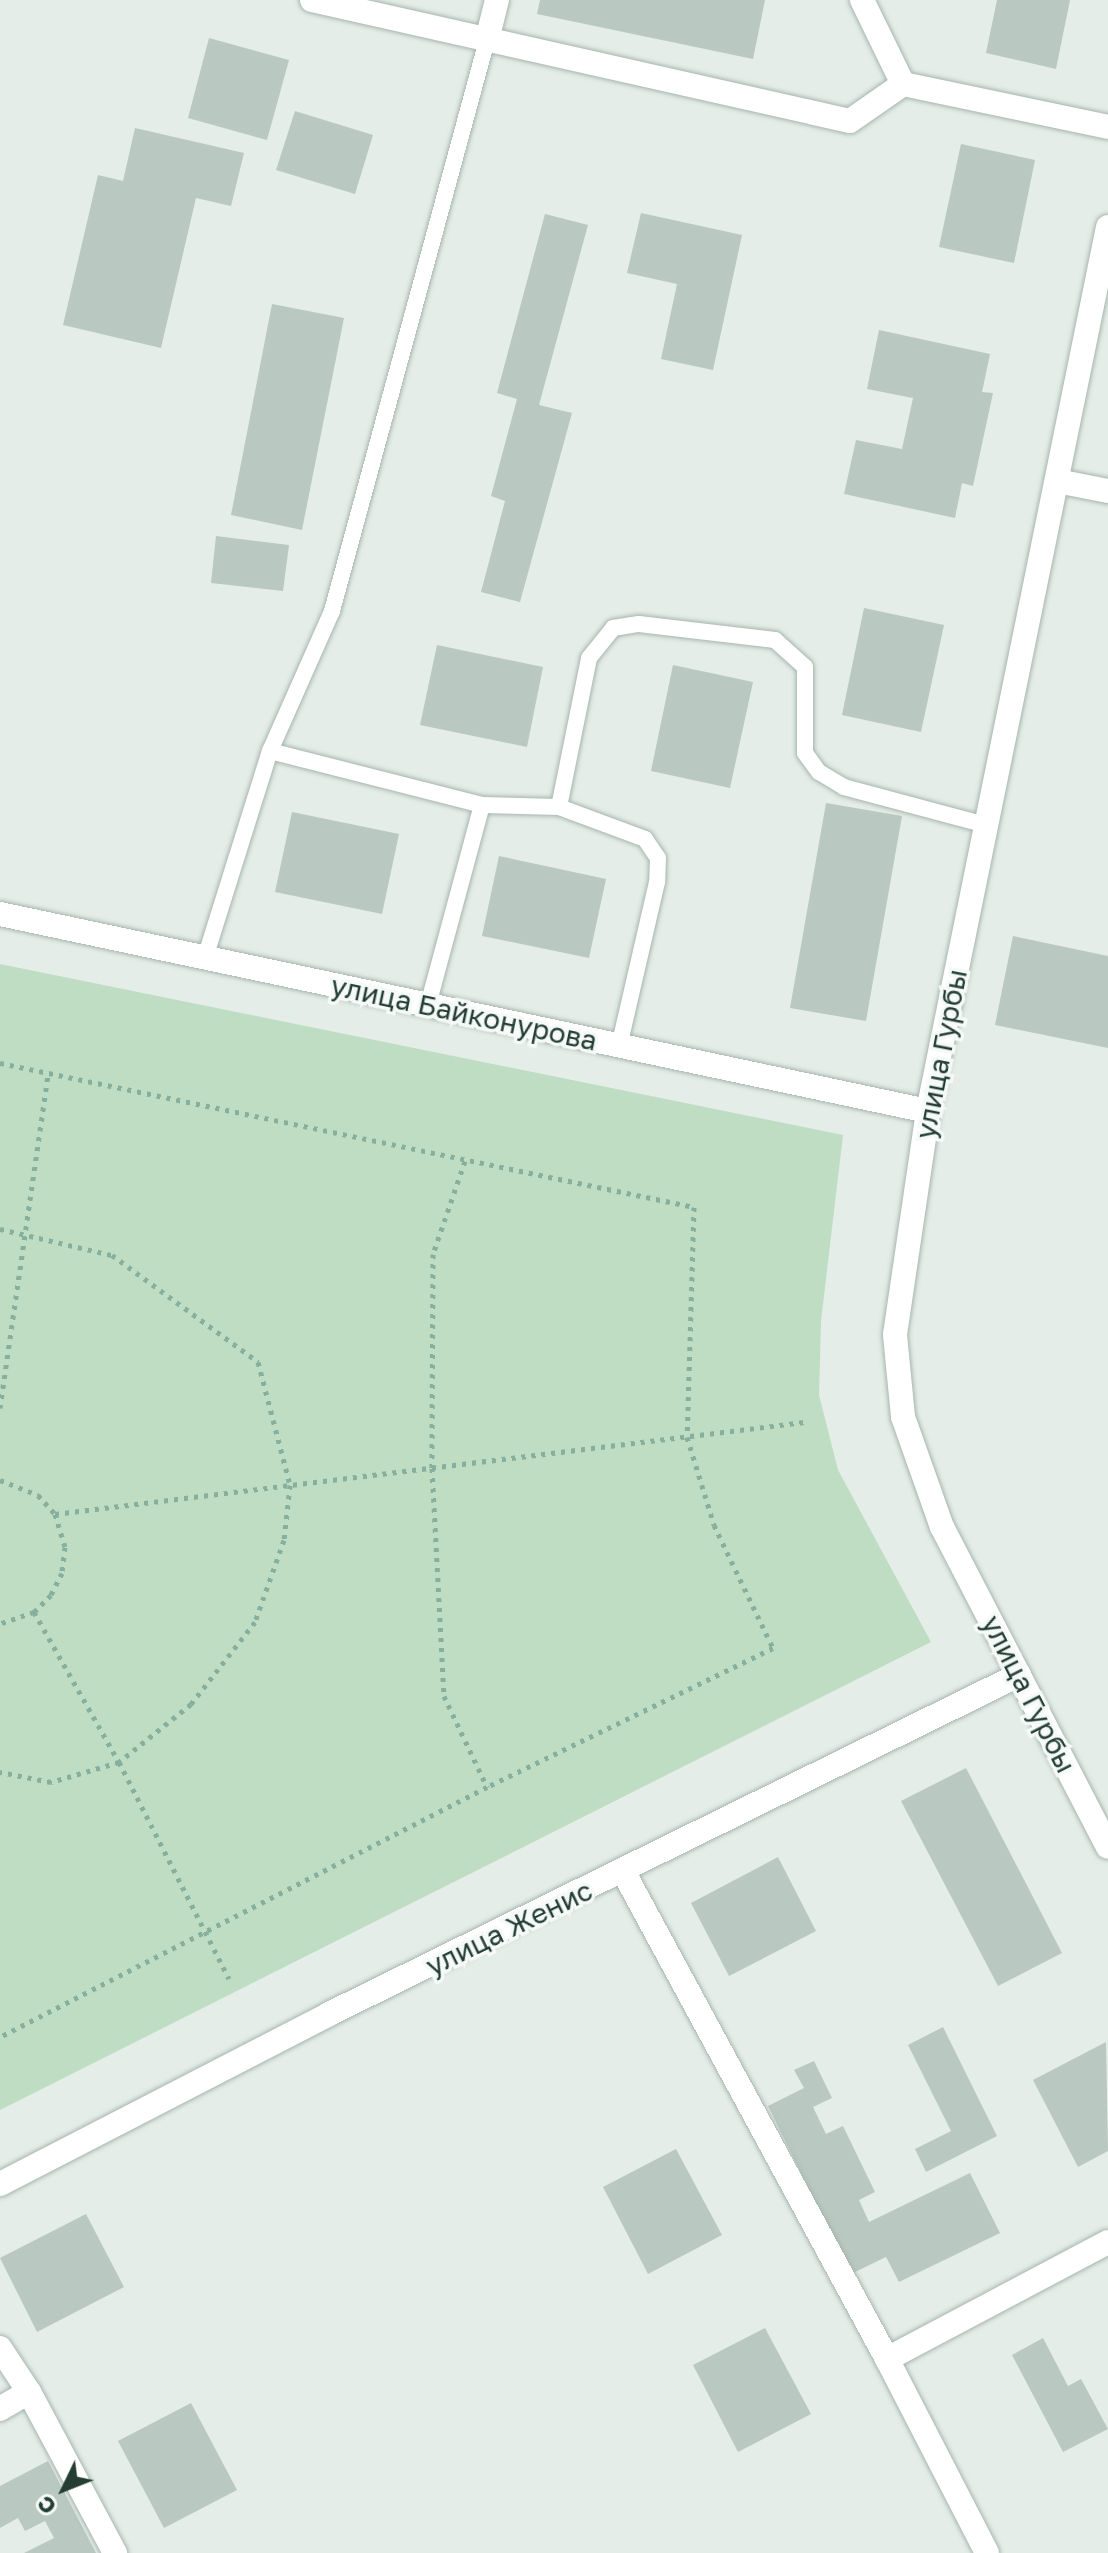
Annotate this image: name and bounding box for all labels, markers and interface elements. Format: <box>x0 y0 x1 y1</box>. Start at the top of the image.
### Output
street label: улица Гурбы <box>908 966 974 1142</box>
street label: улица Байконурова <box>328 968 600 1058</box>
street label: улица Гурбы <box>975 1610 1083 1778</box>
street label: улица Женис <box>420 1873 598 1983</box>
north arrow <box>24 2449 104 2529</box>
text: С <box>31 2491 61 2521</box>

